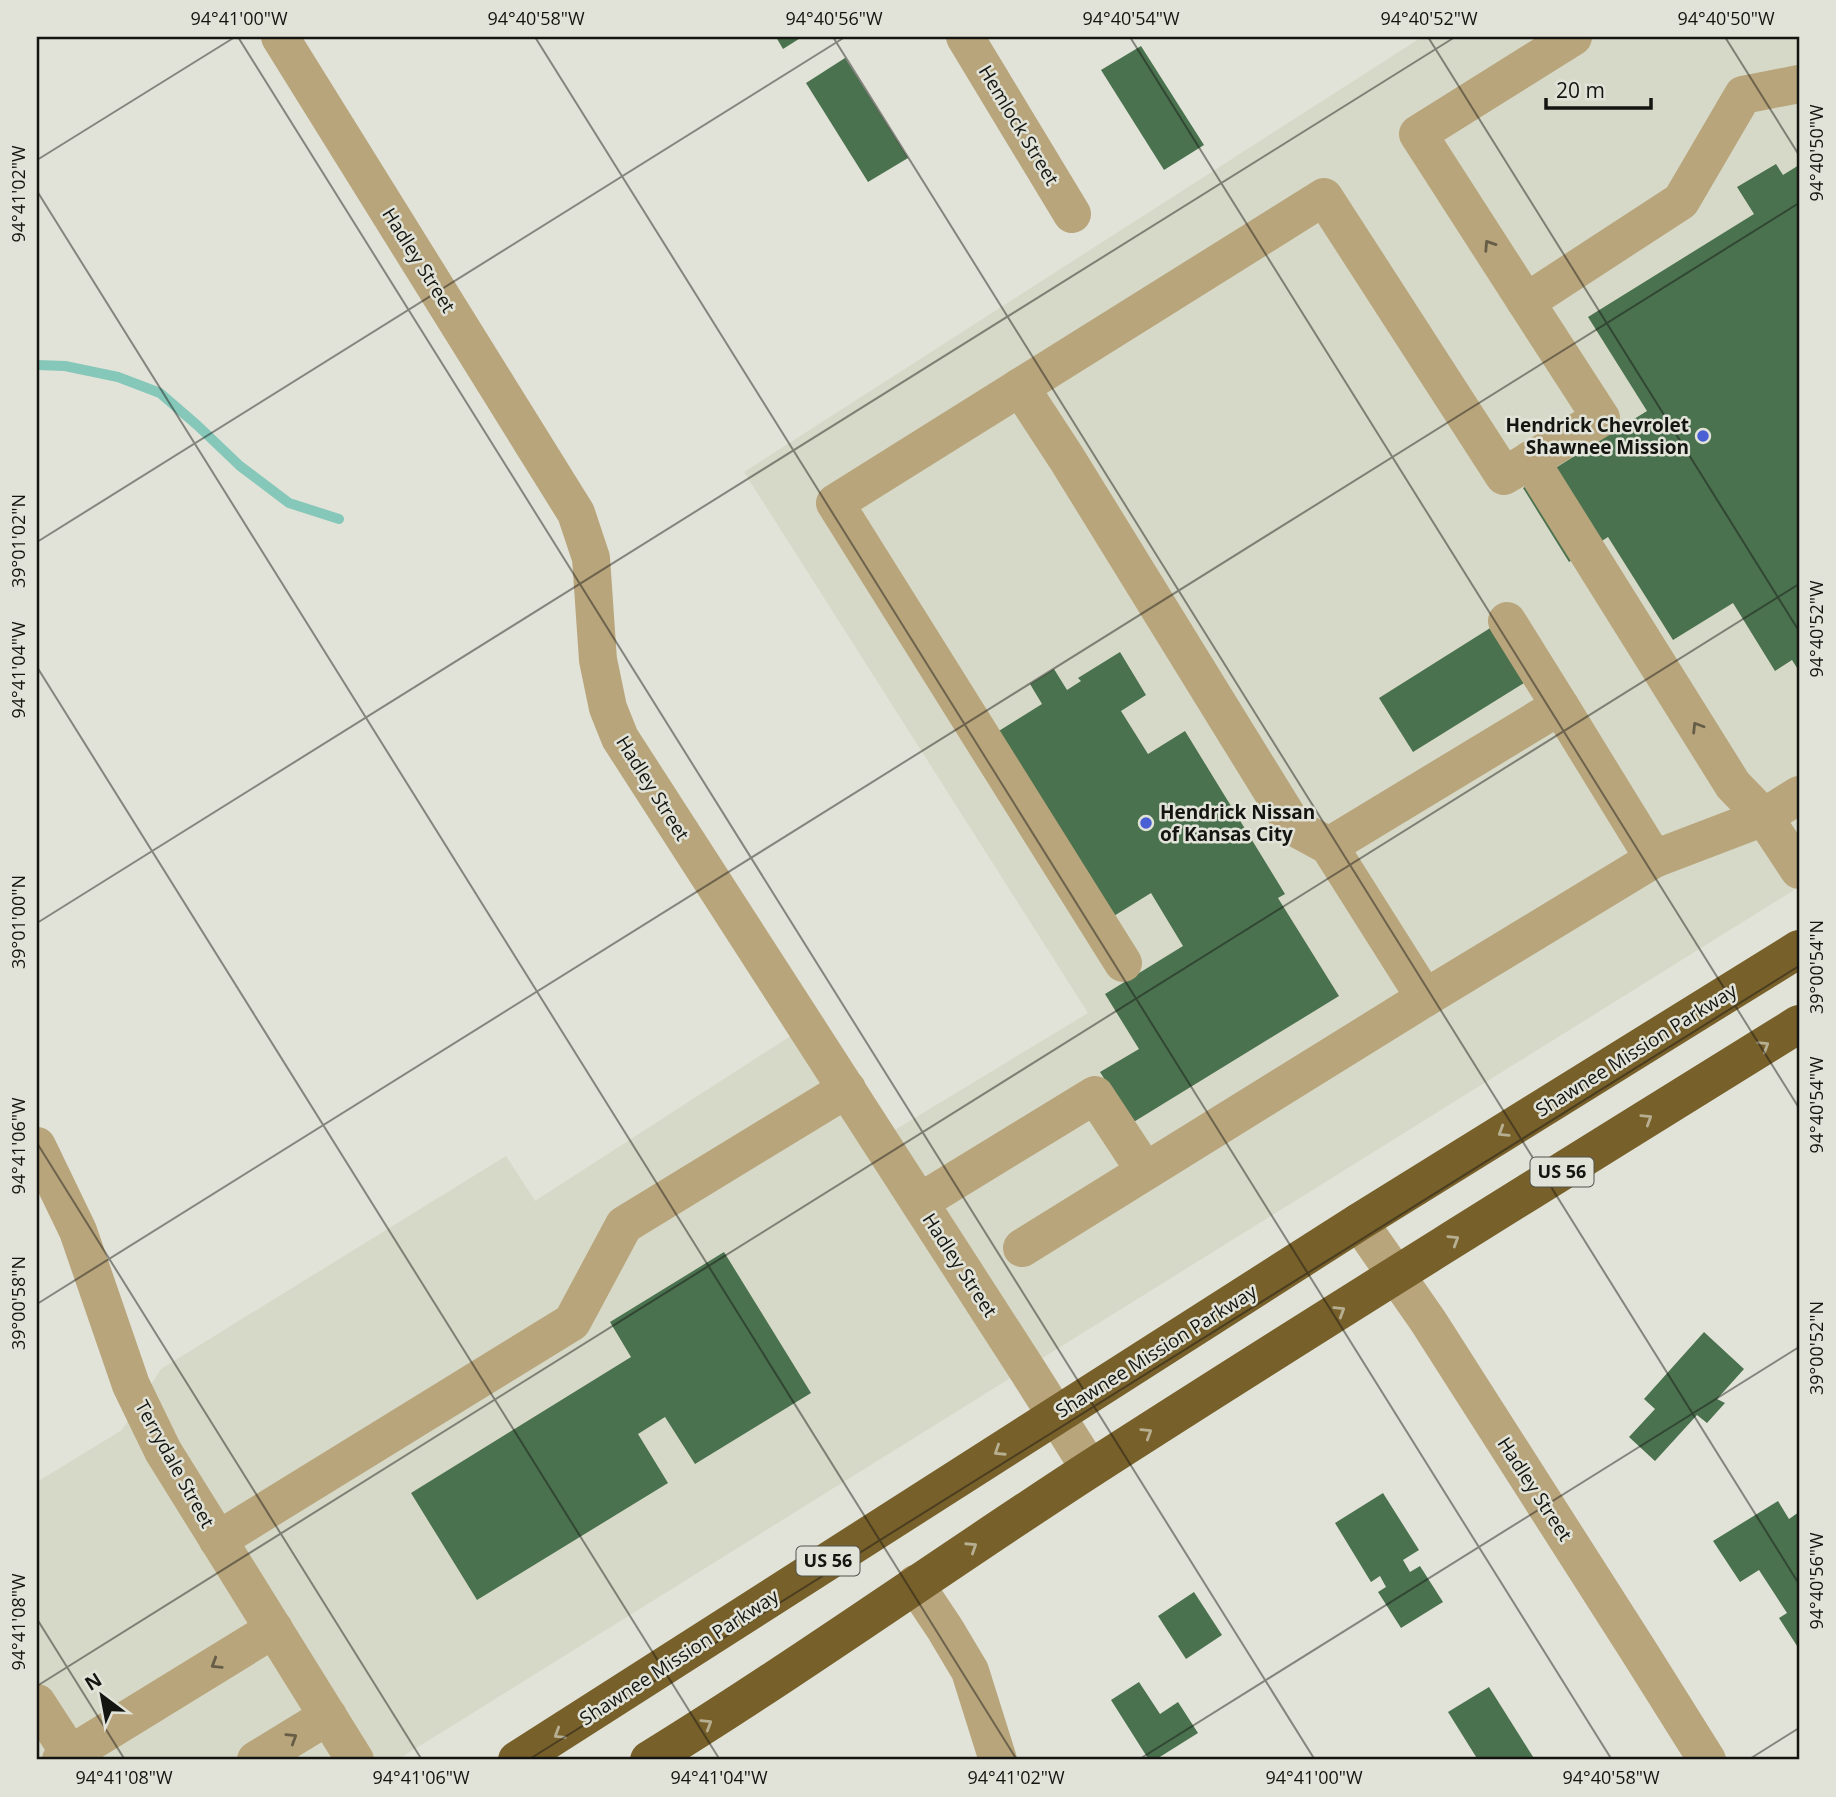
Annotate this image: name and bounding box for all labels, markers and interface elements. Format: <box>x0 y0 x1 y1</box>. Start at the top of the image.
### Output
text: 94°41'00"W <box>190 6 288 30</box>
text: 94°40'58"W <box>487 6 585 30</box>
text: 94°40'56"W <box>785 6 883 30</box>
text: 94°40'54"W <box>1082 6 1180 30</box>
text: 94°40'52"W <box>1380 6 1478 30</box>
text: 94°40'50"W <box>1677 6 1775 30</box>
street label: Hemlock Street <box>973 60 1065 190</box>
scale bar <box>1546 66 1650 110</box>
text: 20 m <box>1556 76 1605 104</box>
text: 94°40'50"W <box>1804 104 1828 202</box>
text: 94°41'02"W <box>6 145 30 243</box>
street label: Hadley Street <box>376 203 462 318</box>
one-way arrow <box>1485 240 1498 253</box>
place label: Hendrick Chevrolet Shawnee Mission <box>1506 412 1689 460</box>
marker: Hendrick Chevrolet Shawnee Mission <box>1695 428 1711 444</box>
text: 39°01'02"N <box>6 494 30 588</box>
text: 94°40'52"W <box>1804 580 1828 678</box>
text: 94°41'04"W <box>6 621 30 719</box>
one-way arrow <box>1692 721 1705 734</box>
street label: Hadley Street <box>610 731 696 846</box>
place label: Hendrick Nissan of Kansas City <box>1160 799 1315 847</box>
marker: Hendrick Nissan of Kansas City <box>1138 815 1154 831</box>
text: 39°01'00"N <box>6 875 30 969</box>
text: 39°00'54"N <box>1804 920 1828 1014</box>
street label: Shawnee Mission Parkway <box>1530 977 1742 1123</box>
one-way arrow <box>1756 1042 1769 1055</box>
text: 94°40'54"W <box>1804 1056 1828 1154</box>
text: 94°41'06"W <box>6 1097 30 1195</box>
one-way arrow <box>1639 1115 1652 1128</box>
one-way arrow <box>1498 1124 1511 1137</box>
road number: US 56 <box>1530 1157 1594 1186</box>
street label: Hadley Street <box>917 1208 1003 1322</box>
one-way arrow <box>1446 1235 1459 1248</box>
text: 39°00'58"N <box>6 1256 30 1350</box>
street label: Shawnee Mission Parkway <box>1050 1278 1262 1424</box>
text: 39°00'52"N <box>1804 1301 1828 1395</box>
one-way arrow <box>1332 1307 1345 1320</box>
street label: Terrydale Street <box>129 1396 221 1533</box>
one-way arrow <box>1140 1428 1153 1441</box>
street label: Hadley Street <box>1492 1432 1578 1546</box>
one-way arrow <box>993 1443 1006 1456</box>
text: 94°40'56"W <box>1804 1532 1828 1630</box>
one-way arrow <box>964 1542 977 1555</box>
road number: US 56 <box>796 1546 860 1576</box>
text: 94°41'08"W <box>6 1573 30 1671</box>
street label: Shawnee Mission Parkway <box>574 1582 784 1731</box>
one-way arrow <box>210 1656 223 1669</box>
north arrow <box>66 1660 136 1730</box>
text: N <box>80 1666 106 1697</box>
one-way arrow <box>699 1720 712 1733</box>
one-way arrow <box>553 1726 566 1739</box>
one-way arrow <box>284 1733 297 1746</box>
text: 94°41'08"W <box>75 1765 173 1789</box>
text: 94°41'06"W <box>372 1765 470 1789</box>
text: 94°41'04"W <box>670 1765 768 1789</box>
text: 94°41'02"W <box>967 1765 1065 1789</box>
text: 94°41'00"W <box>1265 1765 1363 1789</box>
text: 94°40'58"W <box>1562 1765 1660 1789</box>

